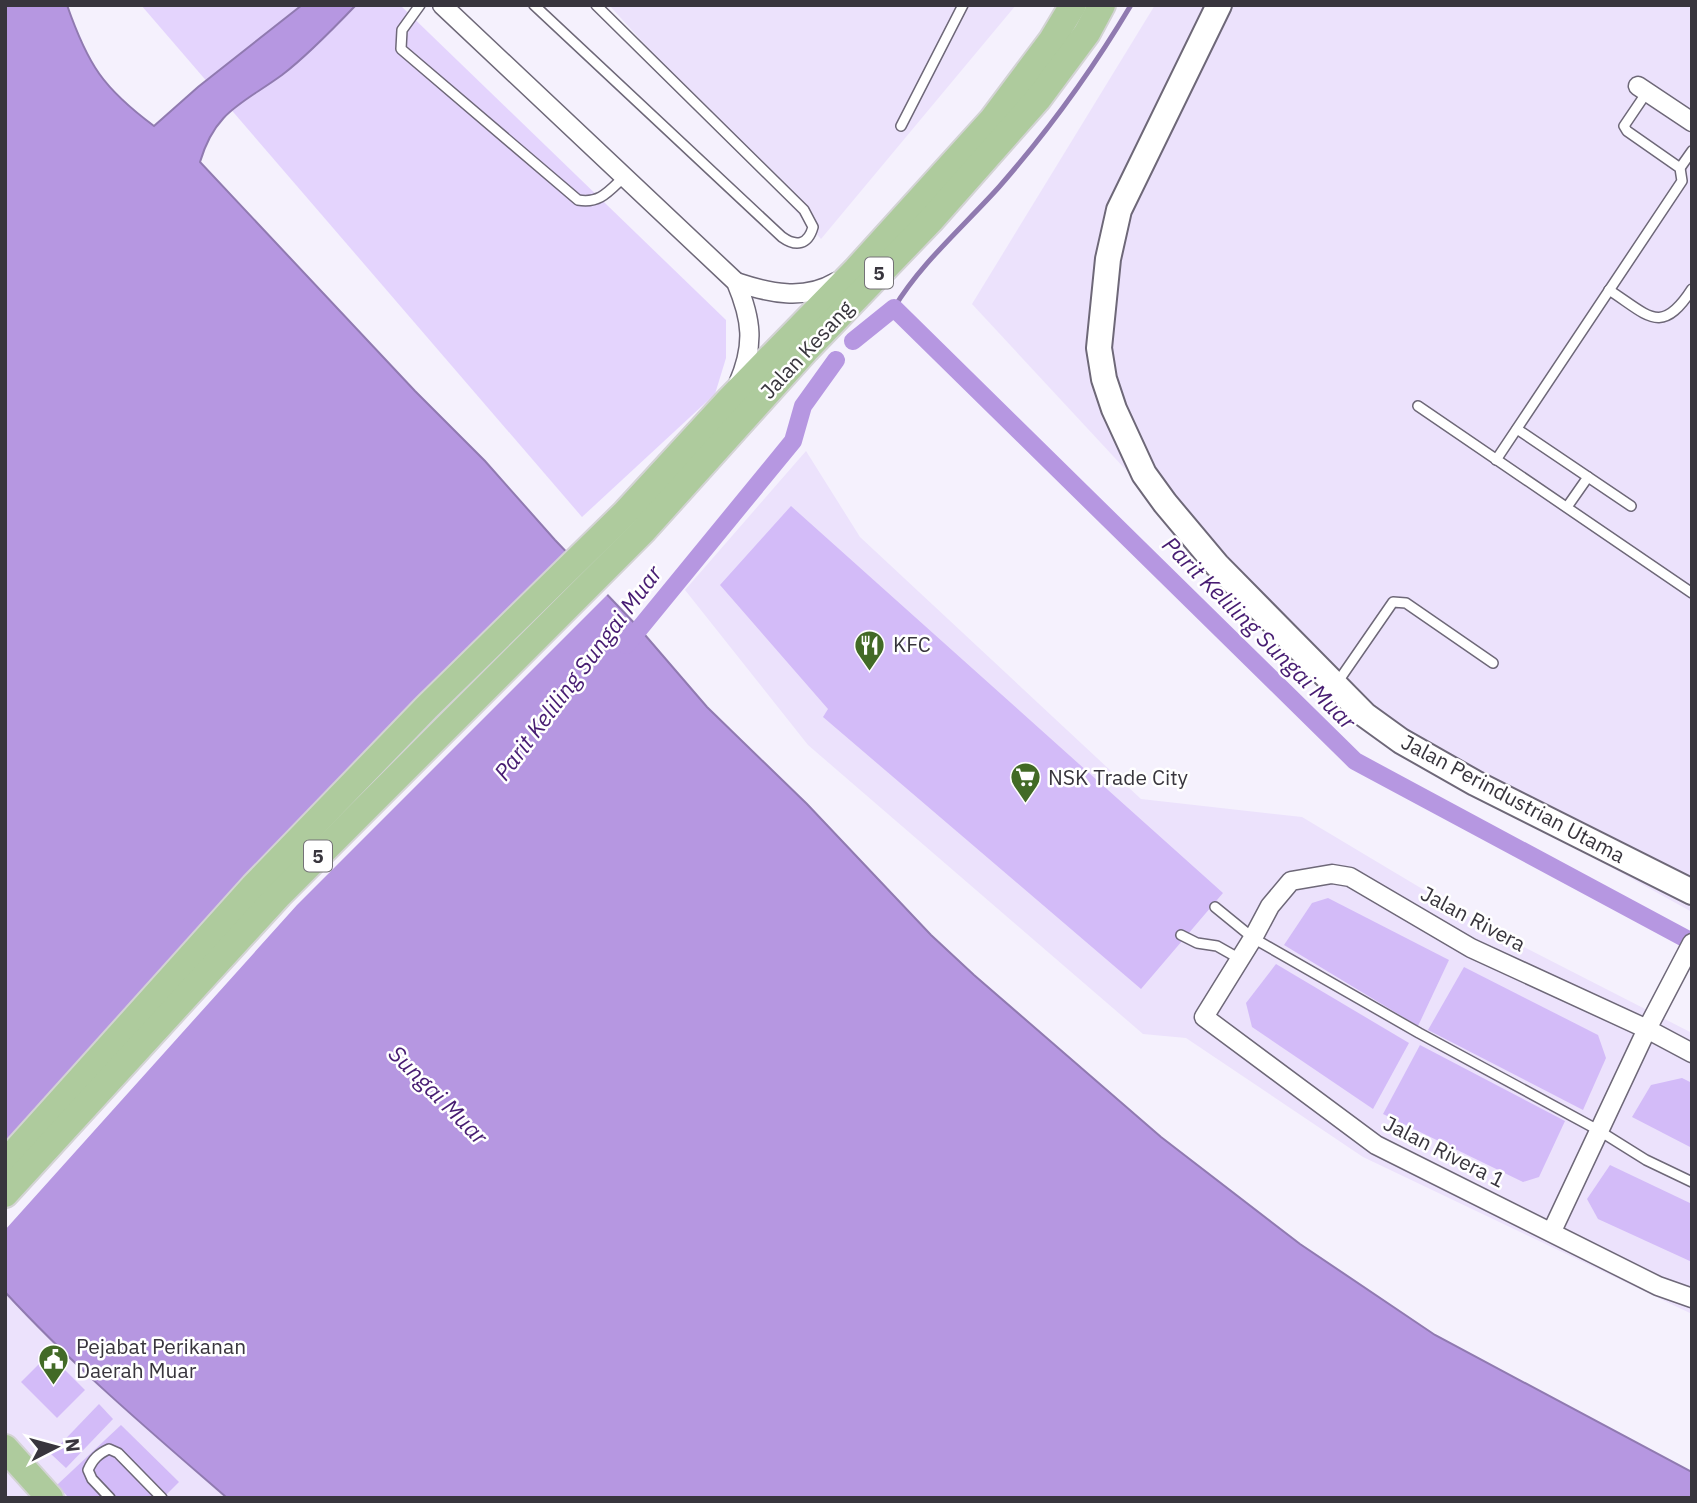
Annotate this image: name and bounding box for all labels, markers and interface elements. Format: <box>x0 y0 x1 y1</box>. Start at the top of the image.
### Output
road number: 5 <box>865 258 893 288</box>
street label: Jalan Kesang <box>754 294 859 404</box>
water label: Parit Keliling Sungai Muar <box>1157 529 1363 736</box>
water label: Parit Keliling Sungai Muar <box>486 558 668 786</box>
restaurant icon: KFC <box>853 628 887 672</box>
place label: KFC <box>893 630 931 658</box>
street label: Jalan Perindustrian Utama <box>1397 727 1630 869</box>
supermarket icon: NSK Trade City <box>1008 761 1042 805</box>
place label: NSK Trade City <box>1048 763 1189 791</box>
road number: 5 <box>304 841 332 872</box>
street label: Jalan Rivera <box>1416 879 1531 957</box>
water label: Sungai Muar <box>383 1038 495 1151</box>
street label: Jalan Rivera 1 <box>1379 1109 1510 1194</box>
place label: Pejabat Perikanan Daerah Muar <box>76 1332 246 1384</box>
public building icon: Pejabat Perikanan Daerah Muar <box>36 1342 70 1386</box>
north arrow <box>21 1412 91 1482</box>
text: N <box>60 1437 86 1453</box>

